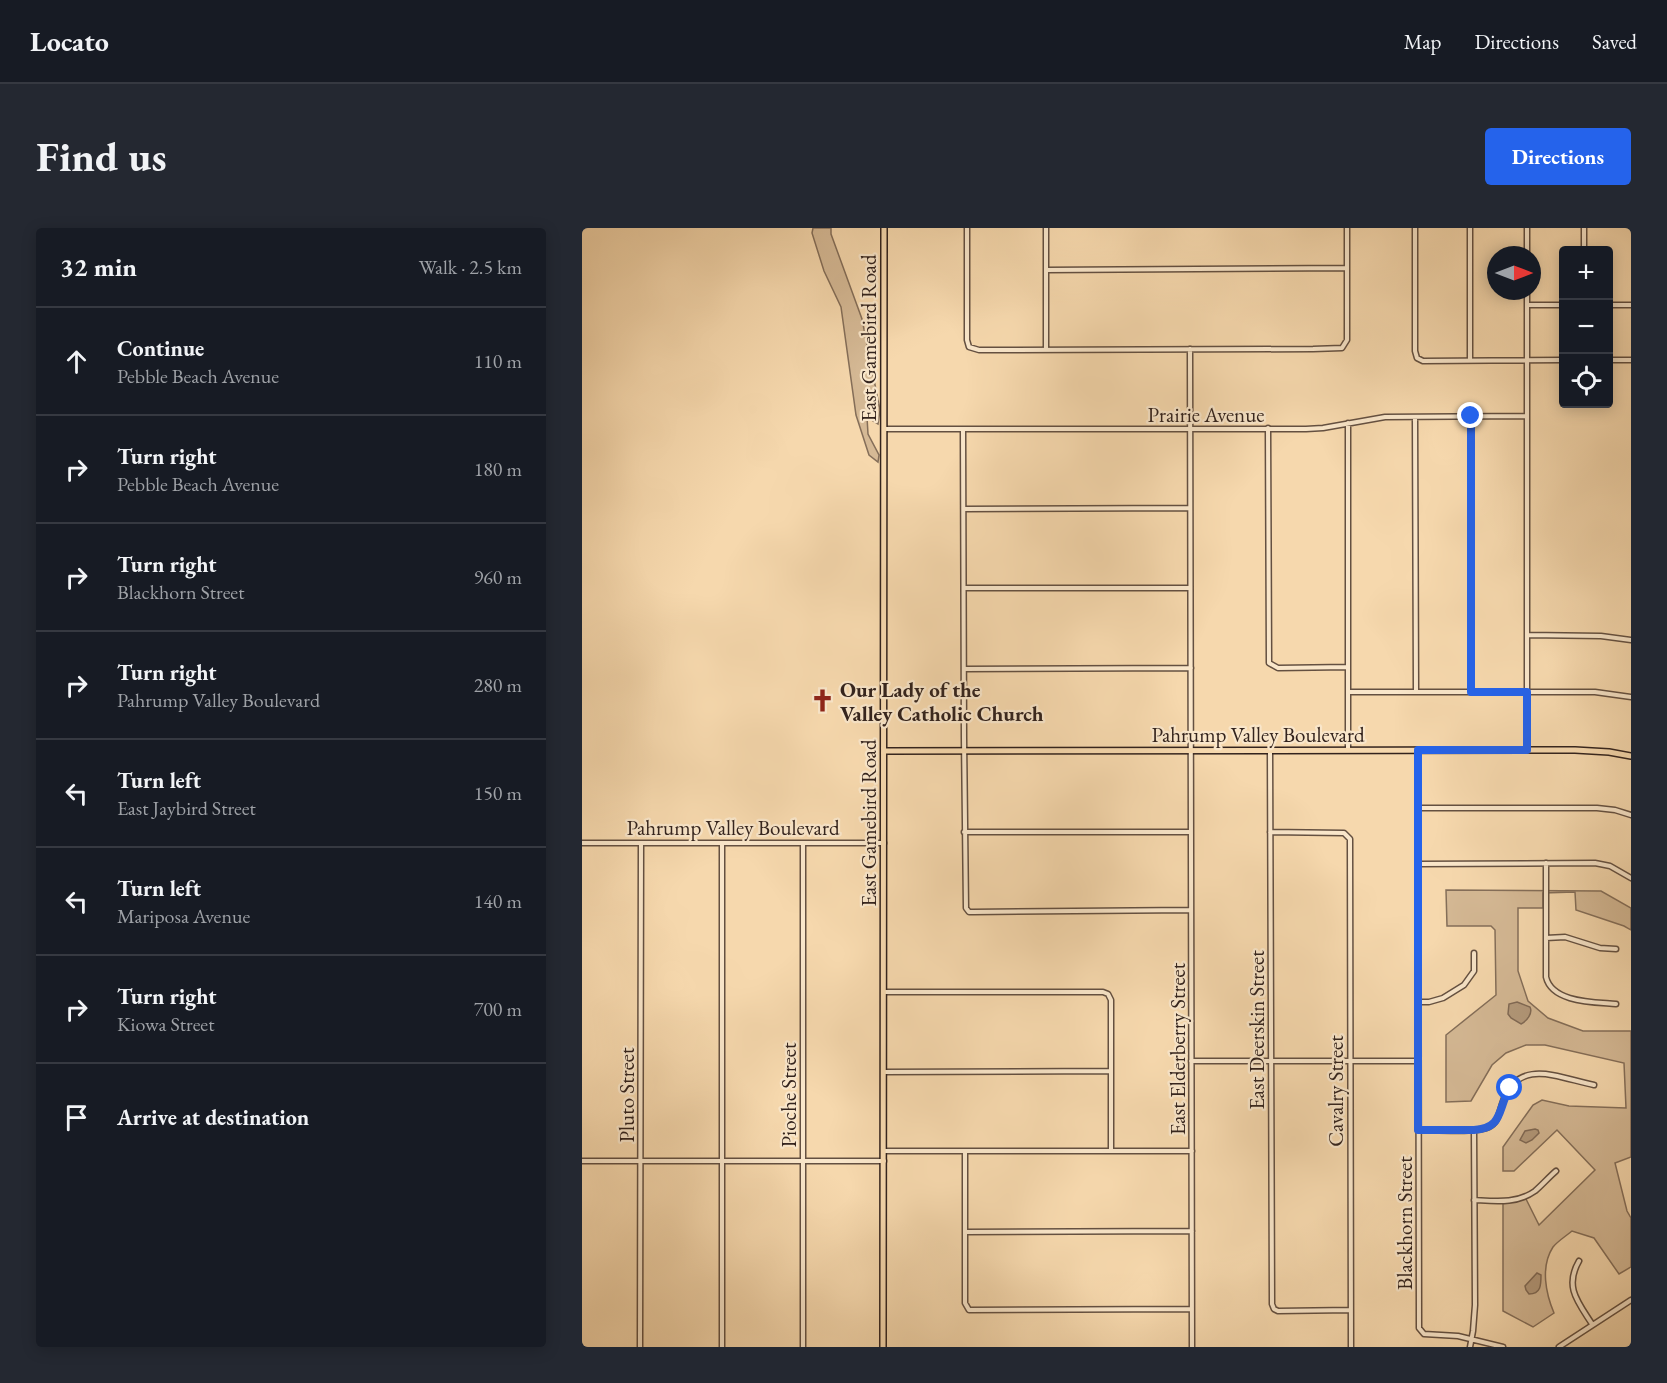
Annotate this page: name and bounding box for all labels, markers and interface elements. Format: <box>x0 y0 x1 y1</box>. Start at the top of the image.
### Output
text: Locato <box>30 23 109 59</box>
text: Map <box>1404 28 1441 55</box>
text: Directions <box>1474 28 1559 55</box>
text: Saved <box>1592 28 1637 55</box>
button: Directions <box>1485 128 1631 185</box>
text: Find us <box>36 129 167 184</box>
north arrow <box>1487 246 1541 300</box>
map controls <box>1559 246 1613 408</box>
button: + <box>1559 246 1613 300</box>
text: 32 min <box>60 250 137 284</box>
text: Walk · 2.5 km <box>419 254 522 280</box>
street label: East Gamebird Road <box>855 254 882 422</box>
button: − <box>1559 300 1613 354</box>
text: Continue <box>117 334 204 363</box>
icon: ahead <box>60 345 93 378</box>
text: 110 m <box>474 348 522 374</box>
button: locate <box>1559 354 1613 408</box>
text: Pebble Beach Avenue <box>117 363 279 389</box>
street label: Prairie Avenue <box>1148 401 1264 428</box>
route end <box>1457 402 1483 428</box>
text: Turn right <box>117 442 216 471</box>
icon: right <box>60 453 93 486</box>
text: 180 m <box>474 456 522 482</box>
text: Pebble Beach Avenue <box>117 471 279 497</box>
text: Turn right <box>117 550 216 579</box>
icon: right <box>60 561 93 594</box>
text: 960 m <box>474 564 522 590</box>
text: Blackhorn Street <box>117 579 244 605</box>
text: Turn right <box>117 658 216 687</box>
icon: right <box>60 669 93 702</box>
text: 280 m <box>474 672 522 698</box>
place label: Our Lady of the Valley Catholic Church <box>840 676 1044 727</box>
text: Pahrump Valley Boulevard <box>117 687 320 713</box>
church icon: Our Lady of the Valley Catholic Church <box>809 688 835 714</box>
street label: Pahrump Valley Boulevard <box>1151 721 1365 748</box>
street label: East Gamebird Road <box>855 739 882 907</box>
text: Turn left <box>117 766 201 795</box>
icon: left <box>60 777 93 810</box>
text: 150 m <box>474 780 522 806</box>
text: East Jaybird Street <box>117 795 256 821</box>
street label: Pahrump Valley Boulevard <box>626 814 840 841</box>
text: Turn left <box>117 874 201 903</box>
icon: left <box>60 885 93 918</box>
text: 140 m <box>474 888 522 914</box>
text: Mariposa Avenue <box>117 903 250 929</box>
street label: East Deerskin Street <box>1243 950 1270 1110</box>
street label: East Elderberry Street <box>1164 962 1191 1135</box>
text: Turn right <box>117 982 216 1011</box>
icon: right <box>60 993 93 1026</box>
text: 700 m <box>474 996 522 1022</box>
text: Kiowa Street <box>117 1011 214 1037</box>
street label: Cavalry Street <box>1322 1035 1349 1147</box>
street label: Pioche Street <box>775 1042 802 1148</box>
street label: Pluto Street <box>613 1047 640 1143</box>
route start <box>1496 1074 1522 1100</box>
icon: arrive <box>60 1101 93 1134</box>
text: Arrive at destination <box>117 1103 309 1132</box>
street label: Blackhorn Street <box>1391 1156 1418 1290</box>

